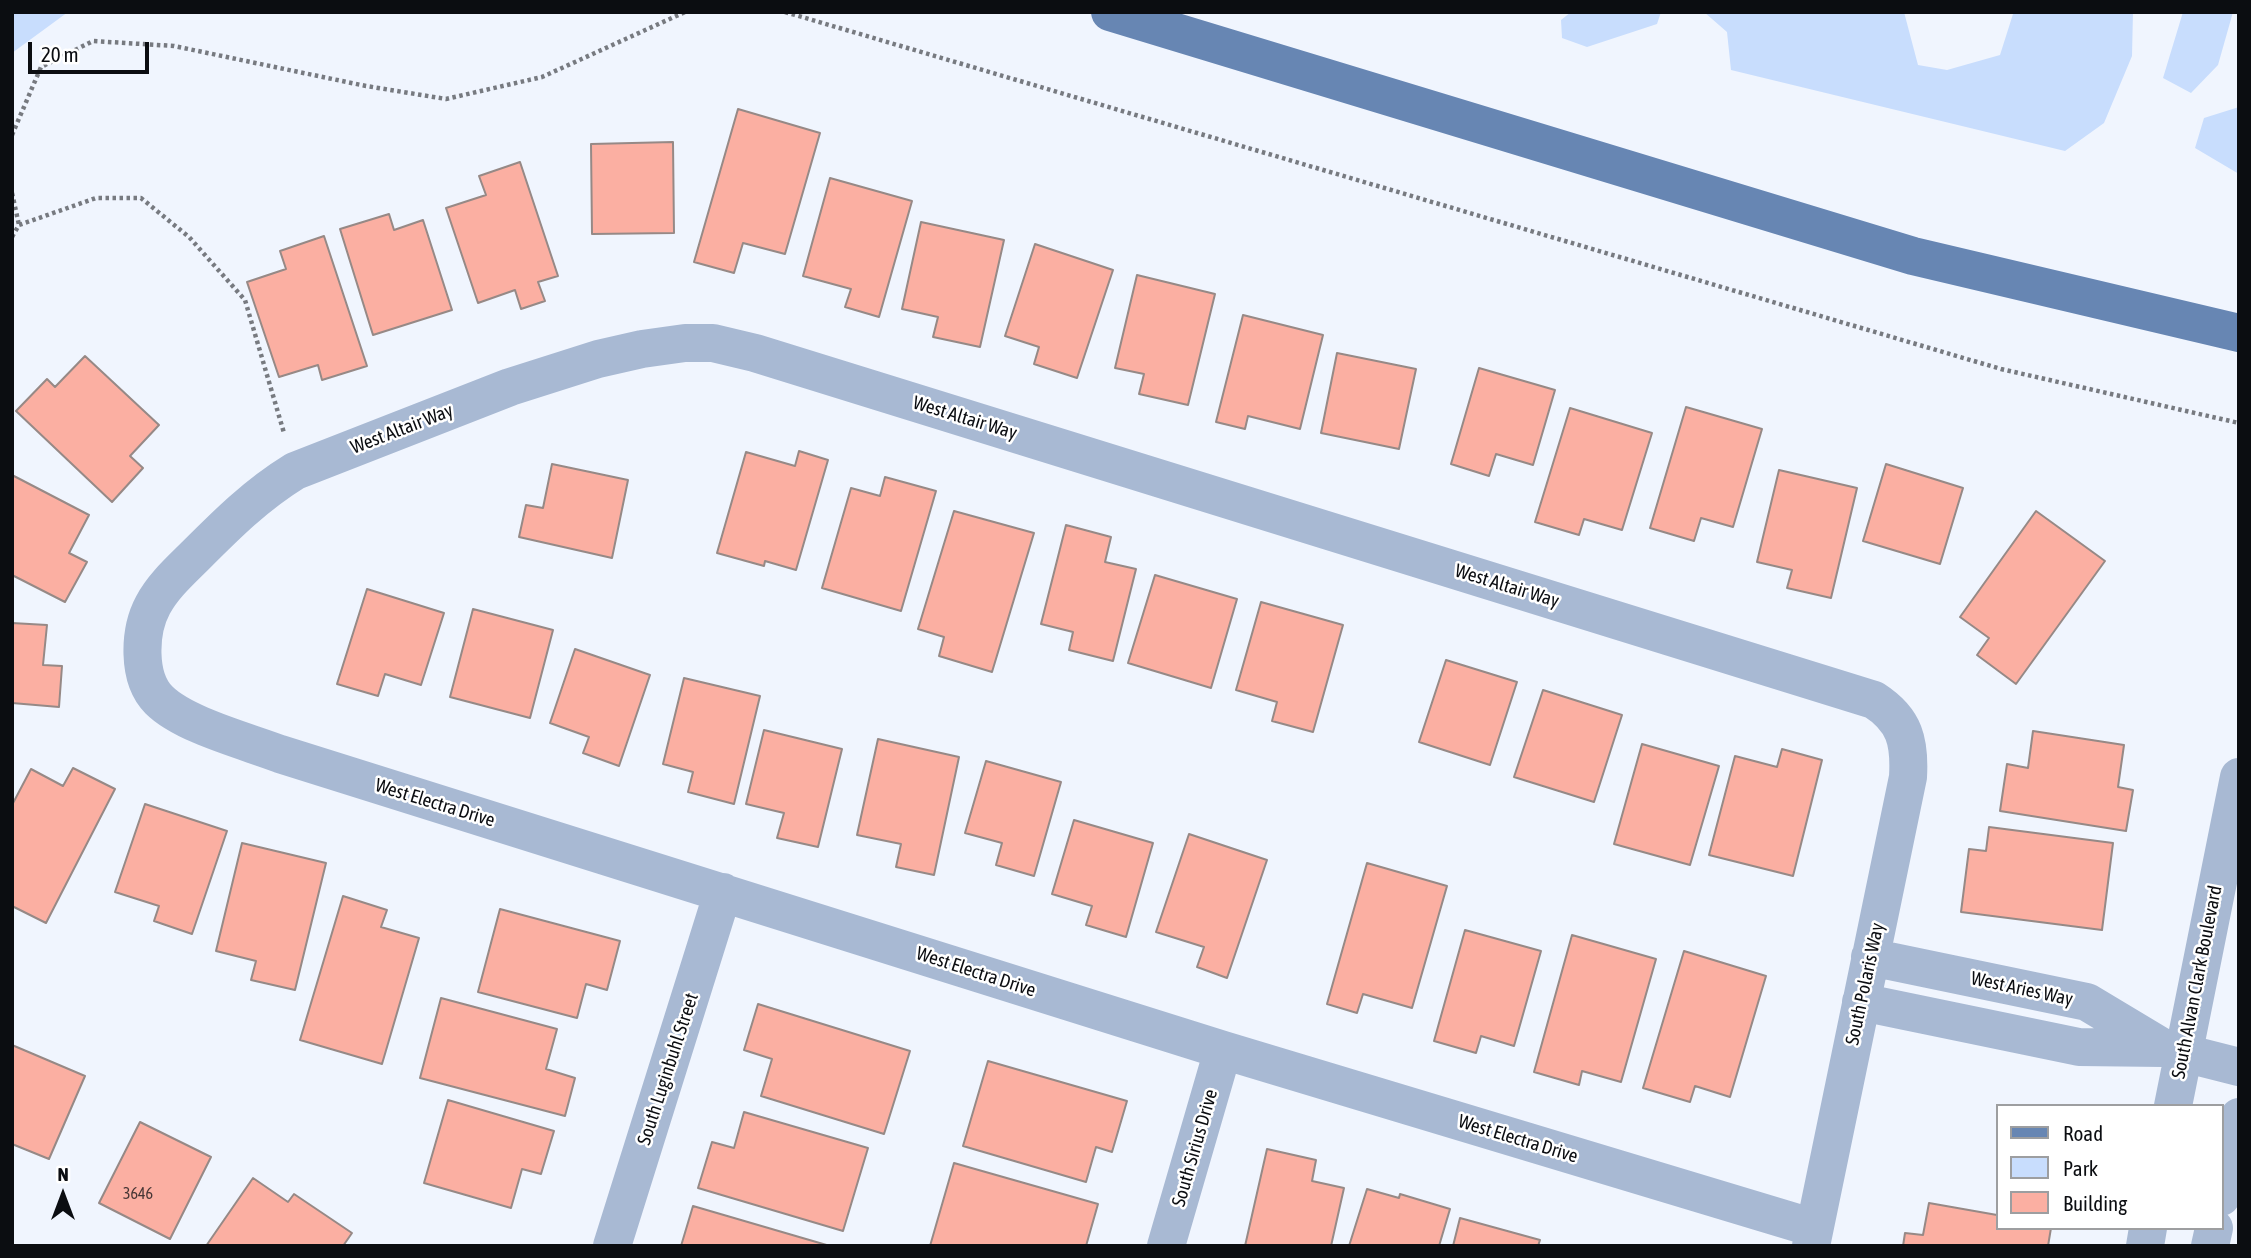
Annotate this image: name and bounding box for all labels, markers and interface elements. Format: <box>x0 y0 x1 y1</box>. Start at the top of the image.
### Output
scale bar <box>32 28 152 72</box>
text: 20 m <box>41 42 79 66</box>
street label: West Altair Way <box>910 391 1020 445</box>
street label: West Altair Way <box>348 399 456 459</box>
street label: West Altair Way <box>1452 559 1562 613</box>
street label: West Electra Drive <box>372 774 498 832</box>
street label: South Alvan Clark Boulevard <box>2167 883 2227 1081</box>
street label: South Polaris Way <box>1841 921 1889 1047</box>
street label: West Electra Drive <box>913 942 1039 1002</box>
street label: West Aries Way <box>1969 967 2075 1011</box>
street label: South Luginbuhl Street <box>633 990 703 1148</box>
street label: South Sirius Drive <box>1167 1087 1223 1209</box>
legend <box>1996 1104 2223 1230</box>
street label: West Electra Drive <box>1455 1110 1581 1168</box>
text: Road <box>2063 1121 2103 1145</box>
text: Park <box>2063 1156 2098 1180</box>
north arrow <box>28 1160 98 1230</box>
text: N <box>57 1163 69 1185</box>
house number: 3646 <box>123 1184 153 1204</box>
text: Building <box>2063 1191 2127 1215</box>

